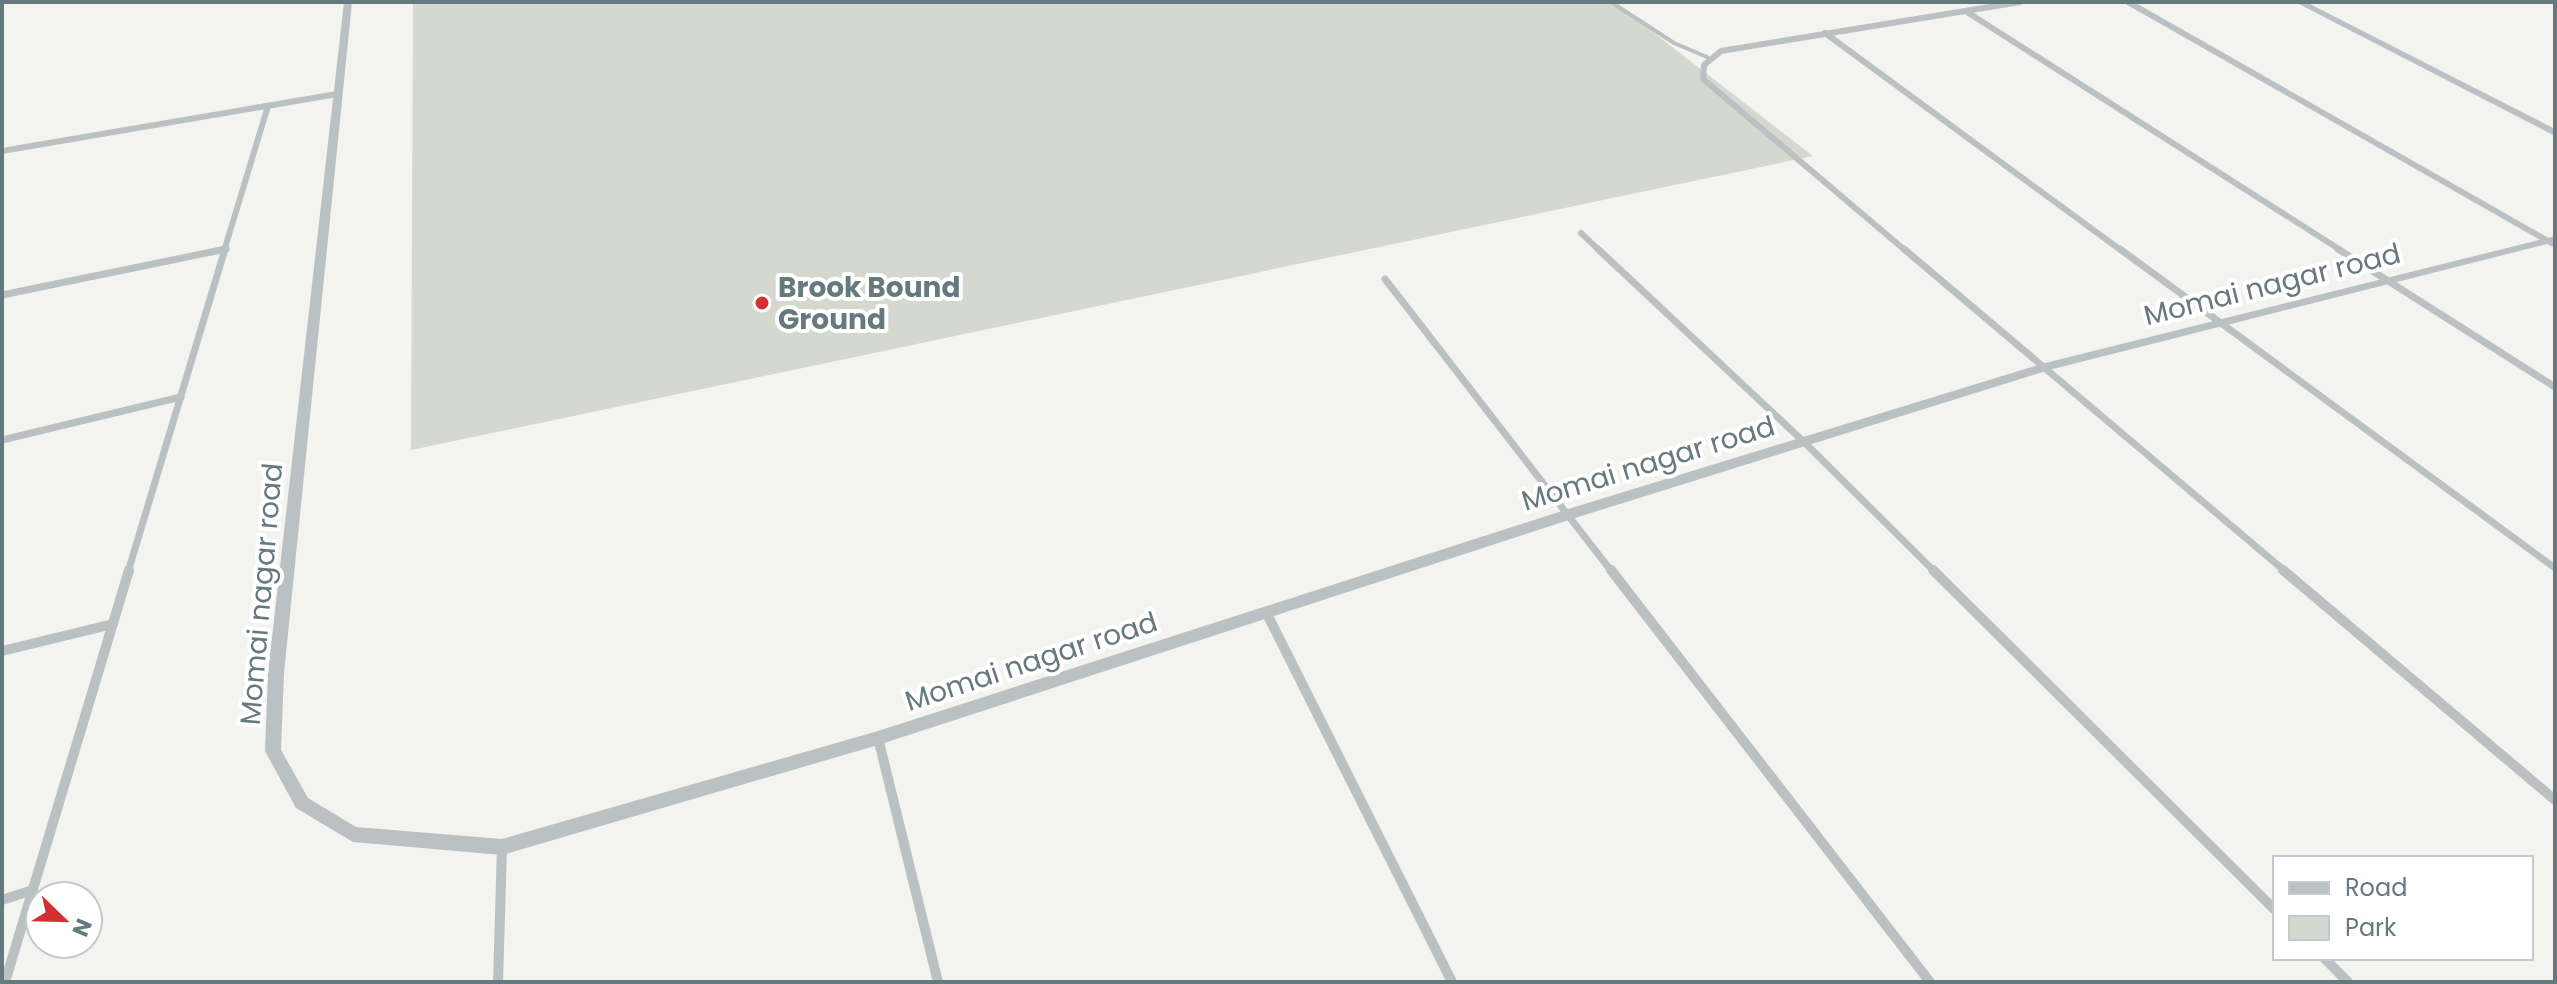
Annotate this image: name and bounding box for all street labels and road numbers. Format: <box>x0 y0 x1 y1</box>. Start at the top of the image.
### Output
street label: Momai nagar road <box>2140 234 2404 335</box>
street label: Momai nagar road <box>1517 406 1780 521</box>
street label: Momai nagar road <box>231 461 292 727</box>
street label: Momai nagar road <box>900 602 1162 721</box>

